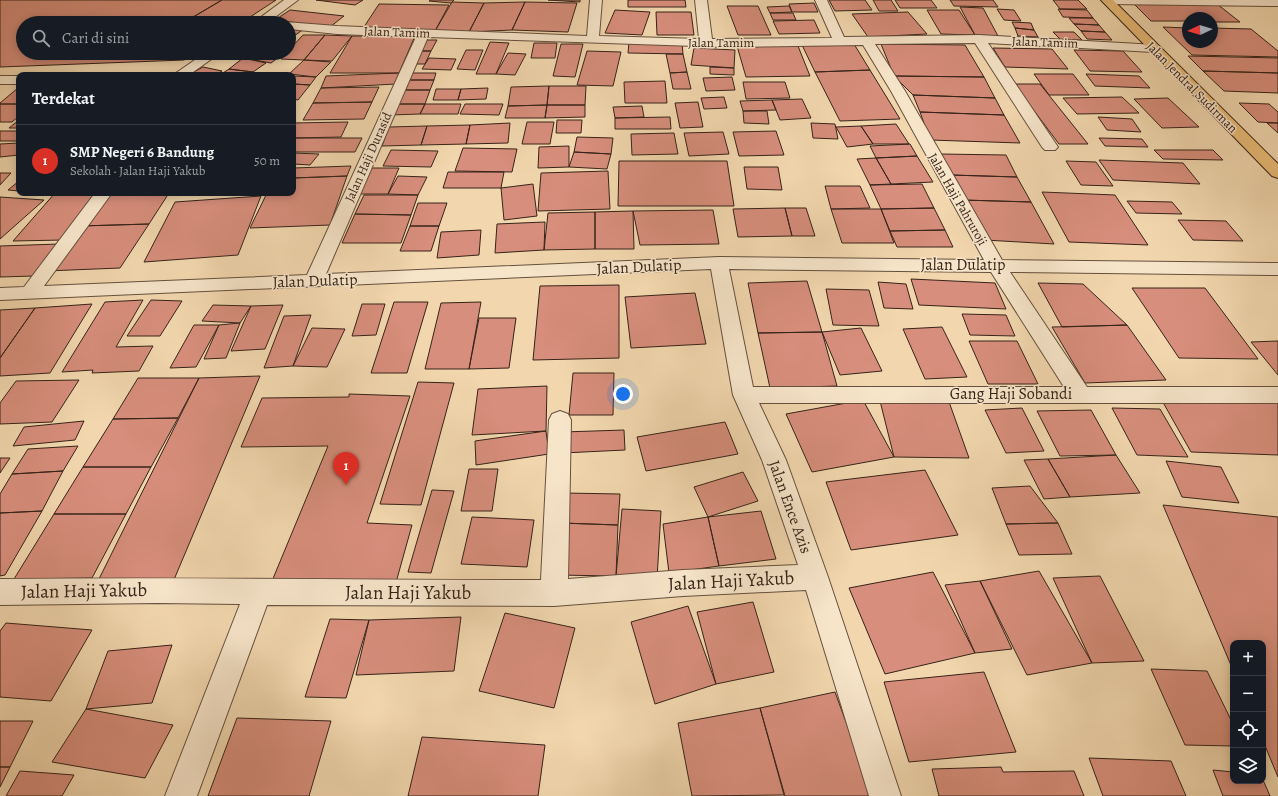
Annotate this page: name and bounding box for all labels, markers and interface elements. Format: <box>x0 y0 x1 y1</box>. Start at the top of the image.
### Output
north arrow <box>1182 12 1218 48</box>
search box <box>16 16 296 60</box>
street label: Jalan Tamim <box>363 22 431 42</box>
icon: search <box>30 27 52 49</box>
text: Cari di sini <box>62 28 129 48</box>
street label: Jalan Tamim <box>1011 32 1079 52</box>
street label: Jalan Tamim <box>688 34 755 51</box>
street label: Jalan Jendral Sudirman <box>1143 38 1241 136</box>
text: Terdekat <box>32 87 95 110</box>
street label: Jalan Haji Durasid <box>341 109 395 205</box>
text: SMP Negeri 6 Bandung <box>70 142 214 162</box>
street label: Jalan Haji Pahruroji <box>925 150 992 249</box>
text: 1 <box>43 152 47 169</box>
text: 50 m <box>254 152 280 169</box>
text: Sekolah · Jalan Haji Yakub <box>70 162 205 179</box>
street label: Jalan Dulatip <box>596 254 682 280</box>
street label: Jalan Dulatip <box>920 254 1006 276</box>
street label: Jalan Dulatip <box>272 269 358 293</box>
street label: Gang Haji Sobandi <box>950 383 1072 405</box>
your location <box>613 384 633 404</box>
pin: 1 <box>333 452 359 485</box>
street label: Jalan Ence Azis <box>763 457 817 557</box>
street label: Jalan Haji Yakub <box>667 565 795 597</box>
street label: Jalan Haji Yakub <box>21 577 147 605</box>
street label: Jalan Haji Yakub <box>345 580 471 606</box>
map controls <box>1230 640 1266 784</box>
button: + <box>1230 640 1266 676</box>
button: − <box>1230 676 1266 712</box>
button: locate <box>1230 712 1266 748</box>
button: layers <box>1230 748 1266 784</box>

